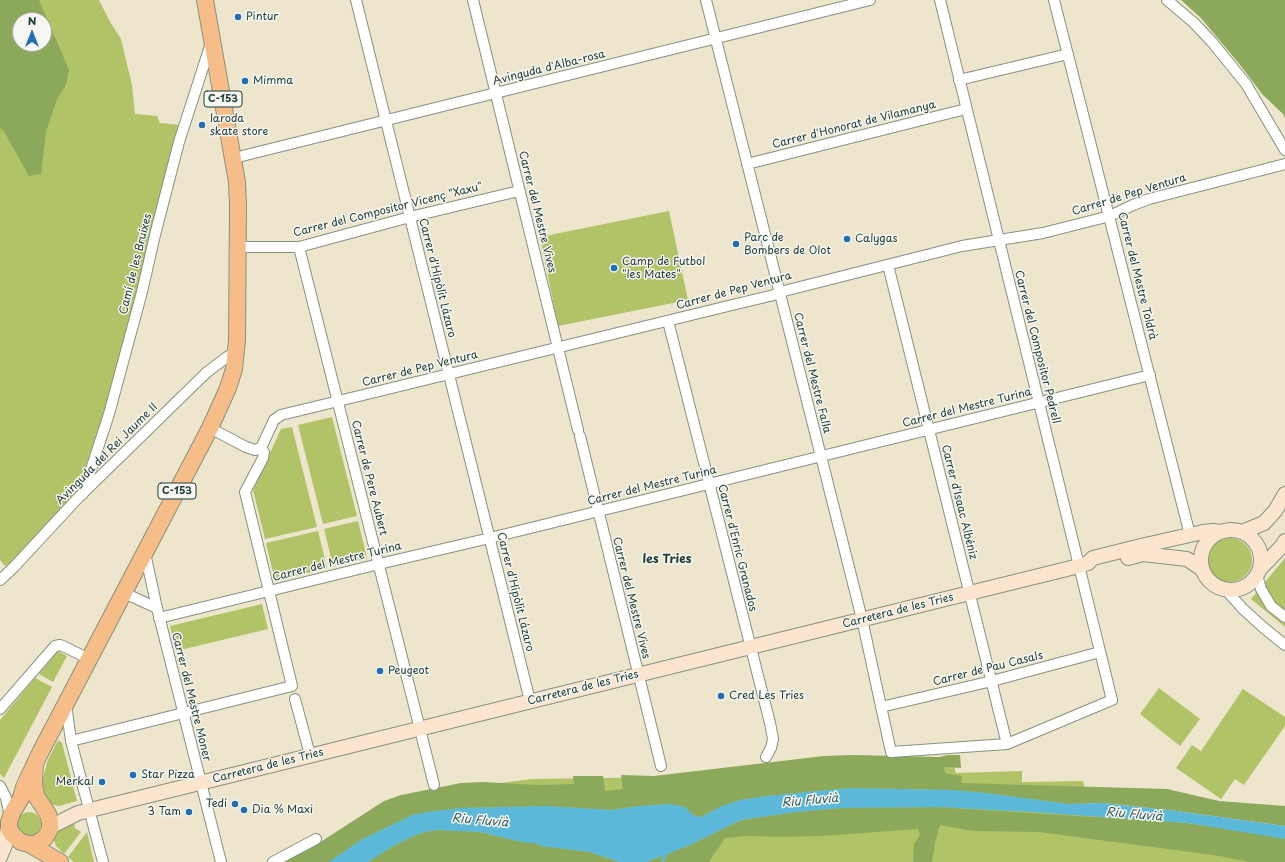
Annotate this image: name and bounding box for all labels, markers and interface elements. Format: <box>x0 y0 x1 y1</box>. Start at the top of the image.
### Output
place label: Pintur <box>246 10 278 24</box>
north arrow <box>12 12 52 52</box>
text: N <box>28 12 36 29</box>
marker: Pintur <box>233 12 243 22</box>
street label: Avinguda d'Alba-rosa <box>491 48 607 88</box>
place label: Mimma <box>253 74 293 88</box>
marker: Mimma <box>240 76 250 86</box>
road number: C-153 <box>204 91 242 107</box>
street label: Carrer d'Honorat de Vilamanya <box>771 98 937 152</box>
place label: laroda skate store <box>210 112 268 138</box>
marker: laroda skate store <box>197 120 207 130</box>
street label: Carrer del Mestre Vives <box>515 150 559 274</box>
street label: Carrer de Pep Ventura <box>1070 171 1188 219</box>
street label: Carrer del Compositor Vicenç "Xaxu" <box>292 180 484 240</box>
street label: Carrer del Mestre Toldrà <box>1115 211 1159 341</box>
street label: Camí de les Bruixes <box>117 212 155 316</box>
street label: Carrer d'Hipòlit Lázaro <box>416 217 458 339</box>
place label: Parc de Bombers de Olot <box>744 231 831 257</box>
place label: Calygas <box>855 232 898 246</box>
marker: Calygas <box>842 234 852 244</box>
marker: Parc de Bombers de Olot <box>731 239 741 249</box>
place label: Camp de Futbol "les Mates" <box>622 255 705 281</box>
marker: Camp de Futbol "les Mates" <box>609 263 619 273</box>
street label: Carrer de Pep Ventura <box>675 269 793 313</box>
street label: Carrer del Compositor Pedrell <box>1012 269 1062 425</box>
street label: Carrer del Mestre Falla <box>791 311 833 435</box>
street label: Carrer de Pep Ventura <box>361 348 479 390</box>
street label: Carrer del Mestre Turina <box>901 386 1033 430</box>
street label: Avinguda del Rei Jaume II <box>53 400 161 508</box>
street label: Carrer de Pere Aubert <box>348 419 390 537</box>
street label: Carrer d'Isaac Albéniz <box>938 443 980 561</box>
street label: Carrer del Mestre Turina <box>586 464 718 508</box>
road number: C-153 <box>158 483 196 499</box>
street label: Carrer d'Enric Granados <box>715 483 759 613</box>
street label: Carrer d'Hipòlit Lázaro <box>494 531 536 653</box>
street label: Carrer del Mestre Vives <box>609 536 653 660</box>
street label: Carrer del Mestre Turina <box>271 540 403 584</box>
district label: les Tries <box>643 553 691 567</box>
street label: Carretera de les Tries <box>841 591 955 631</box>
street label: Carrer del Mestre Moner <box>169 631 213 763</box>
street label: Carrer de Pau Casals <box>932 649 1044 689</box>
place label: Peugeot <box>388 664 429 678</box>
marker: Peugeot <box>375 666 385 676</box>
street label: Carretera de les Tries <box>526 668 640 708</box>
place label: Cred Les Tries <box>729 689 804 703</box>
marker: Cred Les Tries <box>716 691 726 701</box>
street label: Carretera de les Tries <box>211 746 325 786</box>
place label: Star Pizza <box>141 768 195 782</box>
marker: Star Pizza <box>128 770 138 780</box>
place label: Merkal <box>56 775 94 789</box>
marker: Merkal <box>97 777 107 787</box>
water label: Riu Fluvià <box>781 791 839 811</box>
place label: Tedi <box>206 797 227 811</box>
marker: Tedi <box>230 799 240 809</box>
place label: Dia % Maxi <box>252 803 313 817</box>
place label: 3 Tam <box>148 805 181 819</box>
marker: Dia % Maxi <box>239 805 249 815</box>
water label: Riu Fluvià <box>1105 805 1163 825</box>
marker: 3 Tam <box>184 807 194 817</box>
water label: Riu Fluvià <box>451 811 509 831</box>

